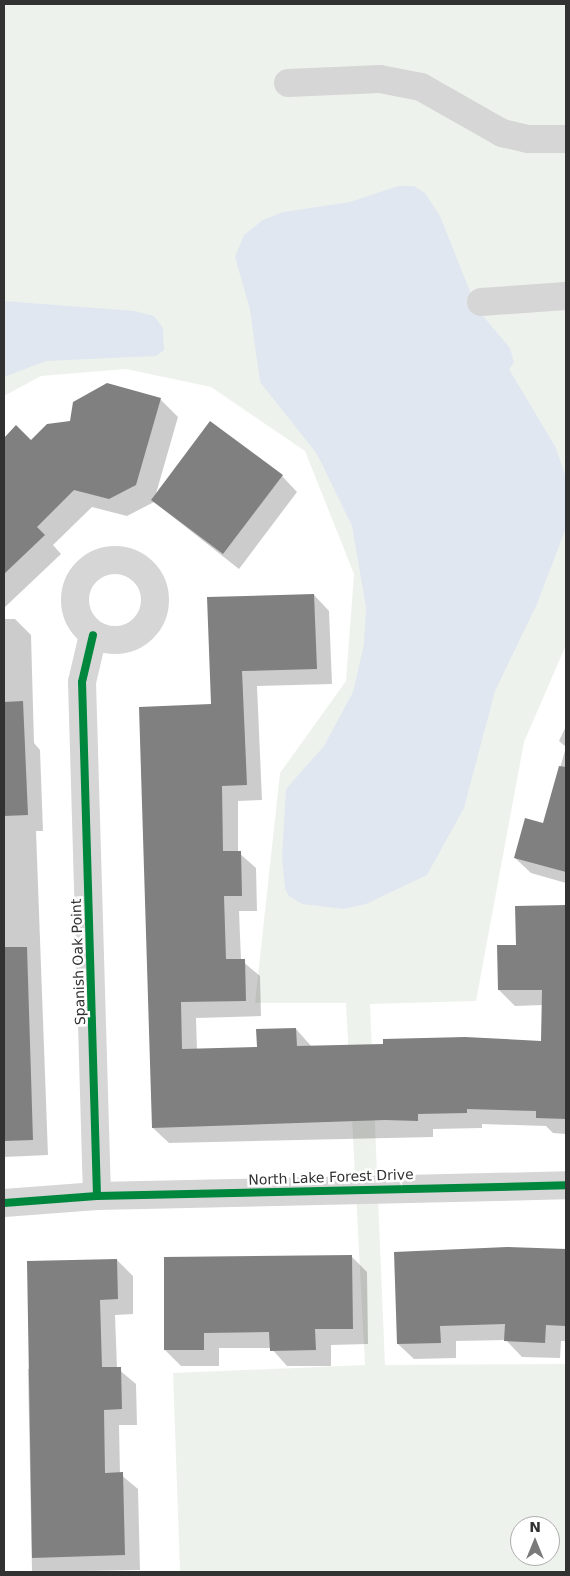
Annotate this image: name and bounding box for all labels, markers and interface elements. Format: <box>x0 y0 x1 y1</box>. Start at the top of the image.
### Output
street label: Spanish Oak Point <box>67 898 89 1026</box>
street label: North Lake Forest Drive <box>248 1166 414 1188</box>
north arrow <box>510 1516 560 1566</box>
text: N <box>529 1519 541 1535</box>

